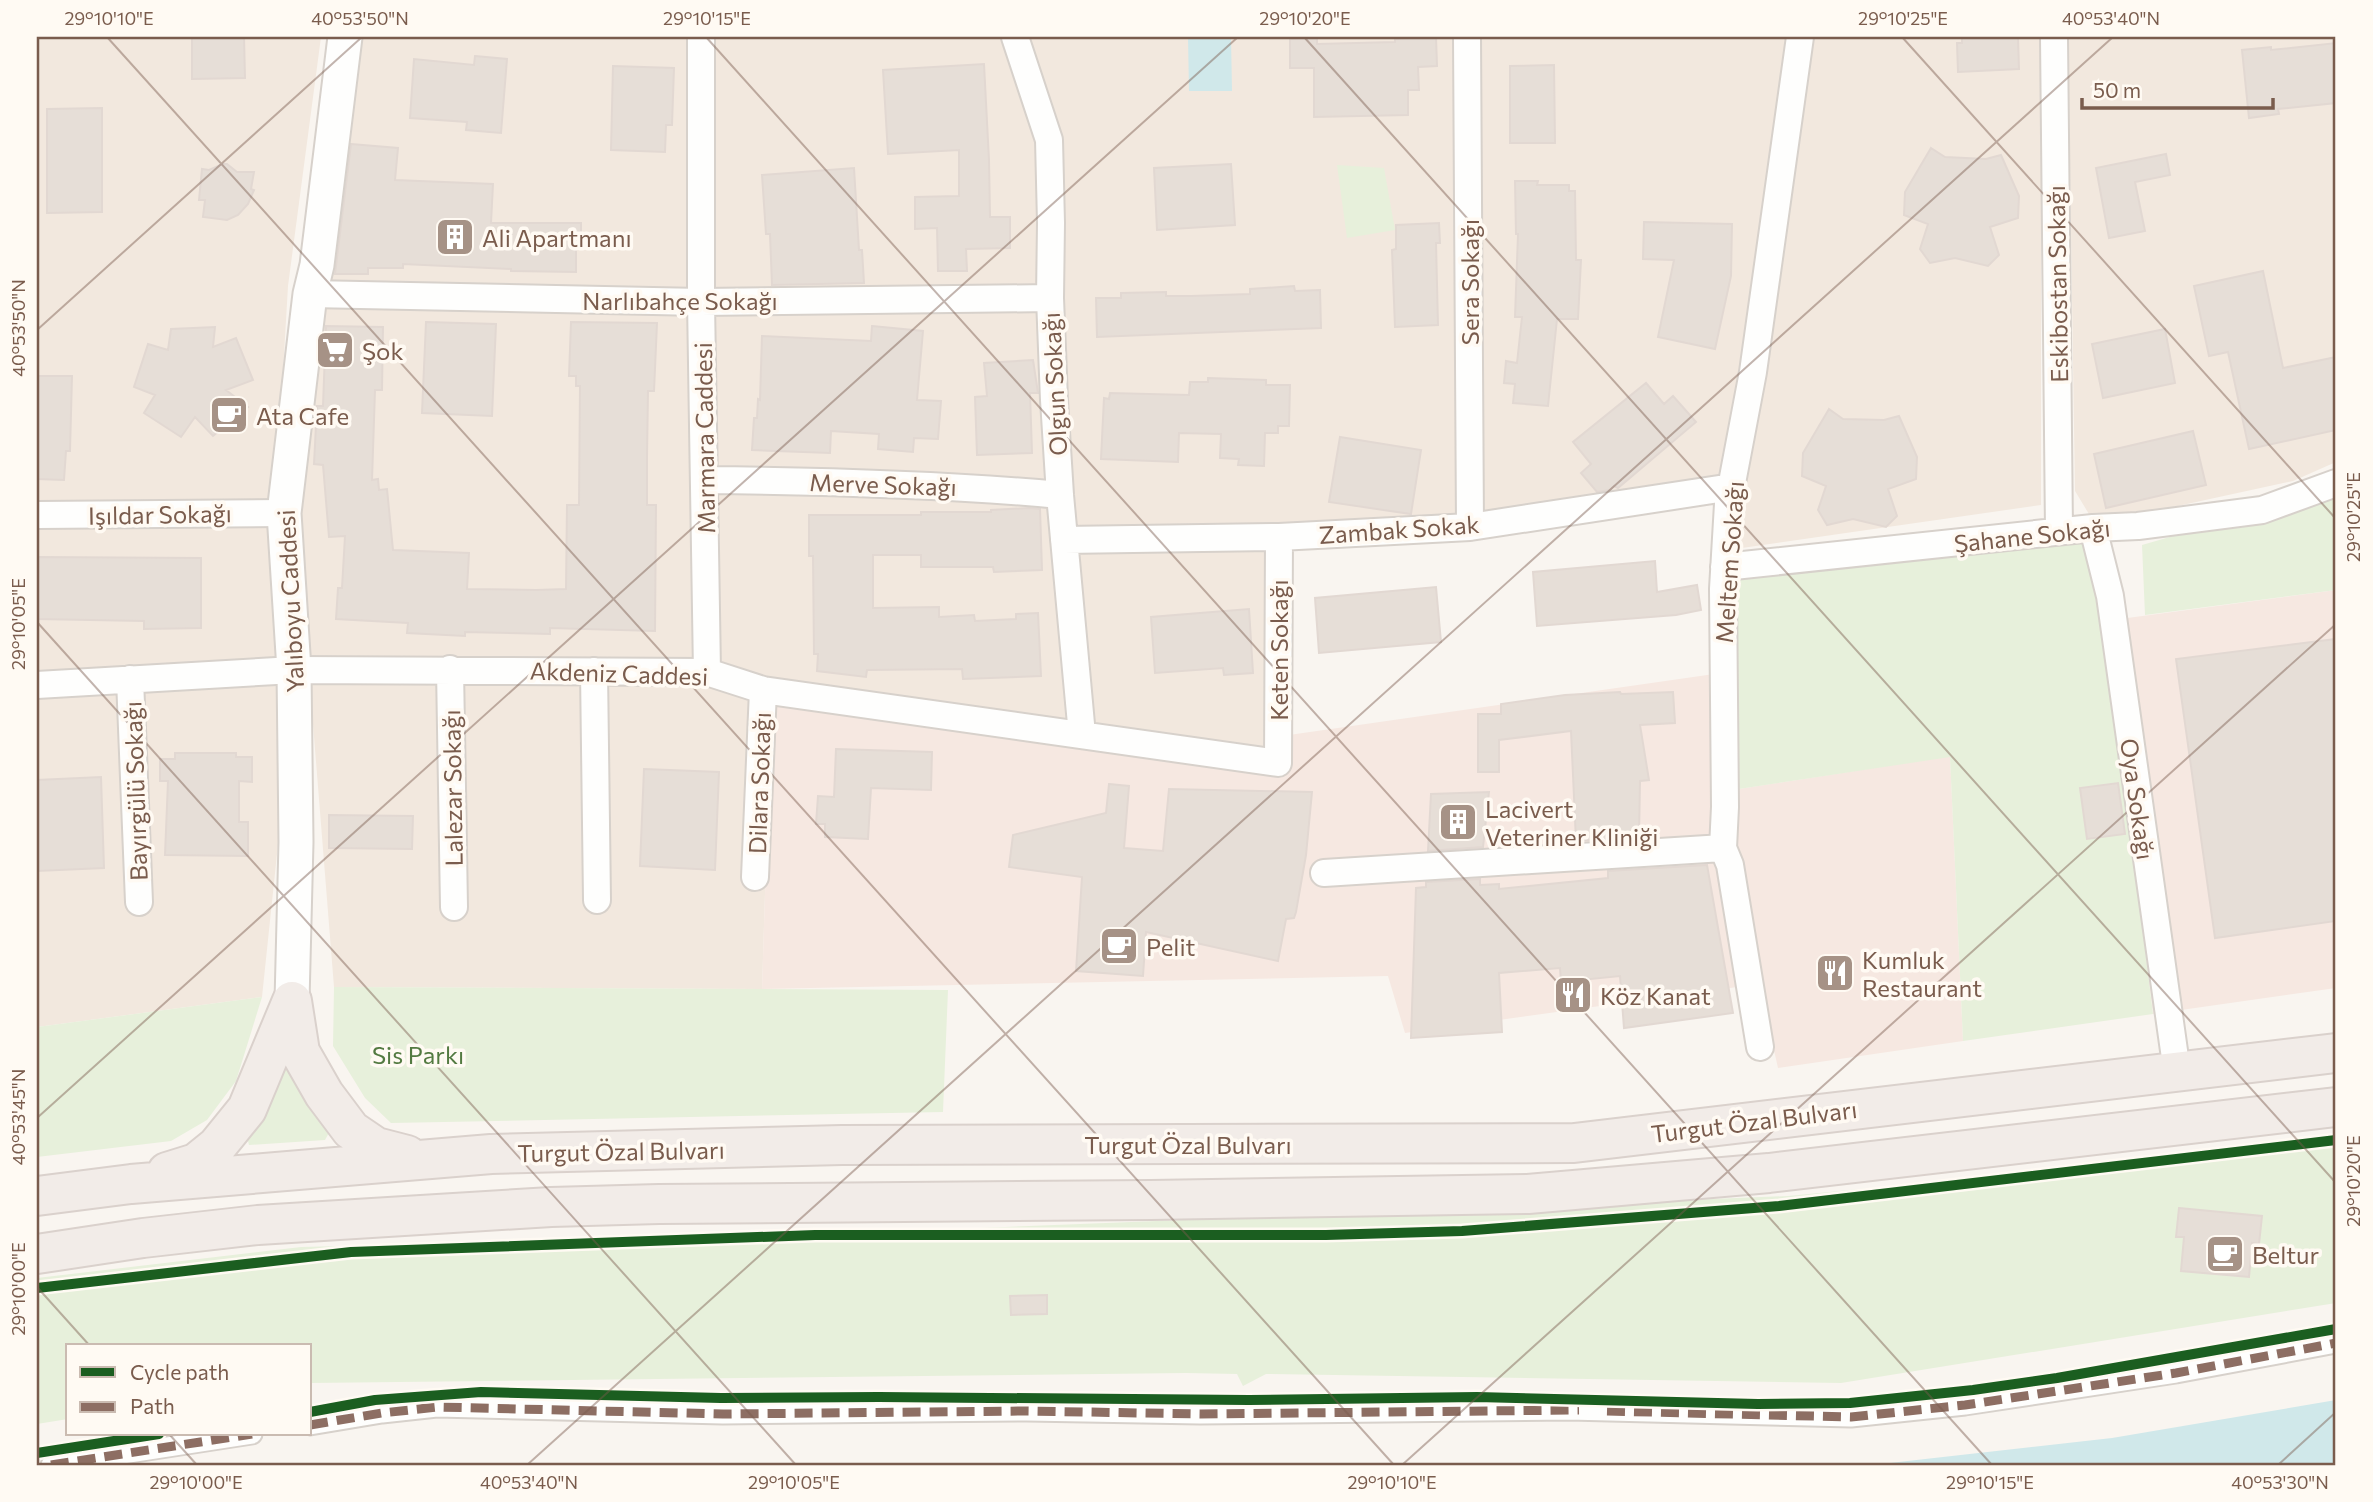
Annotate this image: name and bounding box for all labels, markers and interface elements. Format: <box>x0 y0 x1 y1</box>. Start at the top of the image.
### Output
text: 29°10'10"E <box>64 7 154 29</box>
text: 40°53'50"N <box>311 7 409 29</box>
text: 29°10'15"E <box>663 7 751 29</box>
text: 29°10'20"E <box>1259 7 1351 29</box>
text: 29°10'25"E <box>1858 7 1948 29</box>
text: 40°53'40"N <box>2062 7 2160 29</box>
scale bar <box>2082 66 2273 110</box>
text: 50 m <box>2093 77 2141 102</box>
street label: Eskibostan Sokağı <box>2041 185 2073 383</box>
building icon: Ali Apartmanı <box>434 216 476 258</box>
street label: Sera Sokağı <box>1455 219 1484 345</box>
place label: Ali Apartmanı <box>482 223 632 252</box>
text: 40°53'50"N <box>7 279 29 377</box>
street label: Narlıbahçe Sokağı <box>582 286 778 315</box>
street label: Olgun Sokağı <box>1036 312 1072 456</box>
supermarket icon: Şok <box>314 329 356 371</box>
place label: Şok <box>362 336 403 365</box>
street label: Marmara Caddesi <box>688 342 720 534</box>
cafe icon: Ata Cafe <box>208 394 250 436</box>
place label: Ata Cafe <box>256 401 349 430</box>
street label: Merve Sokağı <box>809 467 957 501</box>
text: 29°10'25"E <box>2342 472 2364 562</box>
street label: Meltem Sokağı <box>1709 480 1749 644</box>
street label: Işıldar Sokağı <box>88 498 232 530</box>
street label: Yalıboyu Caddesi <box>271 509 309 693</box>
street label: Zambak Sokak <box>1318 509 1480 549</box>
street label: Şahane Sokağı <box>1952 512 2112 558</box>
text: 29°10'05"E <box>7 578 29 670</box>
street label: Keten Sokağı <box>1264 579 1293 721</box>
street label: Akdeniz Caddesi <box>529 655 709 691</box>
street label: Bayırgülü Sokağı <box>117 701 153 881</box>
street label: Lalezar Sokağı <box>436 709 468 867</box>
street label: Dilara Sokağı <box>742 711 776 855</box>
street label: Oya Sokağı <box>2115 737 2161 861</box>
place label: Lacivert Veteriner Kliniği <box>1485 794 1658 851</box>
building icon: Lacivert Veteriner Kliniği <box>1437 801 1479 843</box>
cafe icon: Pelit <box>1098 925 1140 967</box>
place label: Pelit <box>1146 932 1196 961</box>
place label: Kumluk Restaurant <box>1862 945 1982 1002</box>
restaurant icon: Kumluk Restaurant <box>1814 952 1856 994</box>
restaurant icon: Köz Kanat <box>1552 974 1594 1016</box>
place label: Köz Kanat <box>1600 981 1711 1010</box>
park label: Sis Parkı <box>372 1040 464 1069</box>
text: 40°53'45"N <box>7 1069 29 1165</box>
street label: Turgut Özal Bulvarı <box>1649 1094 1859 1148</box>
street label: Turgut Özal Bulvarı <box>1084 1130 1292 1159</box>
street label: Turgut Özal Bulvarı <box>517 1135 725 1167</box>
text: 29°10'20"E <box>2342 1135 2364 1227</box>
cafe icon: Beltur <box>2204 1233 2246 1275</box>
place label: Beltur <box>2252 1240 2319 1269</box>
text: 29°10'00"E <box>7 1242 29 1336</box>
legend <box>66 1344 312 1436</box>
text: Cycle path <box>130 1359 229 1384</box>
text: Path <box>130 1393 175 1418</box>
text: 29°10'00"E <box>149 1471 243 1493</box>
text: 40°53'40"N <box>480 1471 578 1493</box>
text: 29°10'05"E <box>748 1471 840 1493</box>
text: 29°10'10"E <box>1347 1471 1437 1493</box>
text: 29°10'15"E <box>1946 1471 2034 1493</box>
text: 40°53'30"N <box>2231 1471 2329 1493</box>

